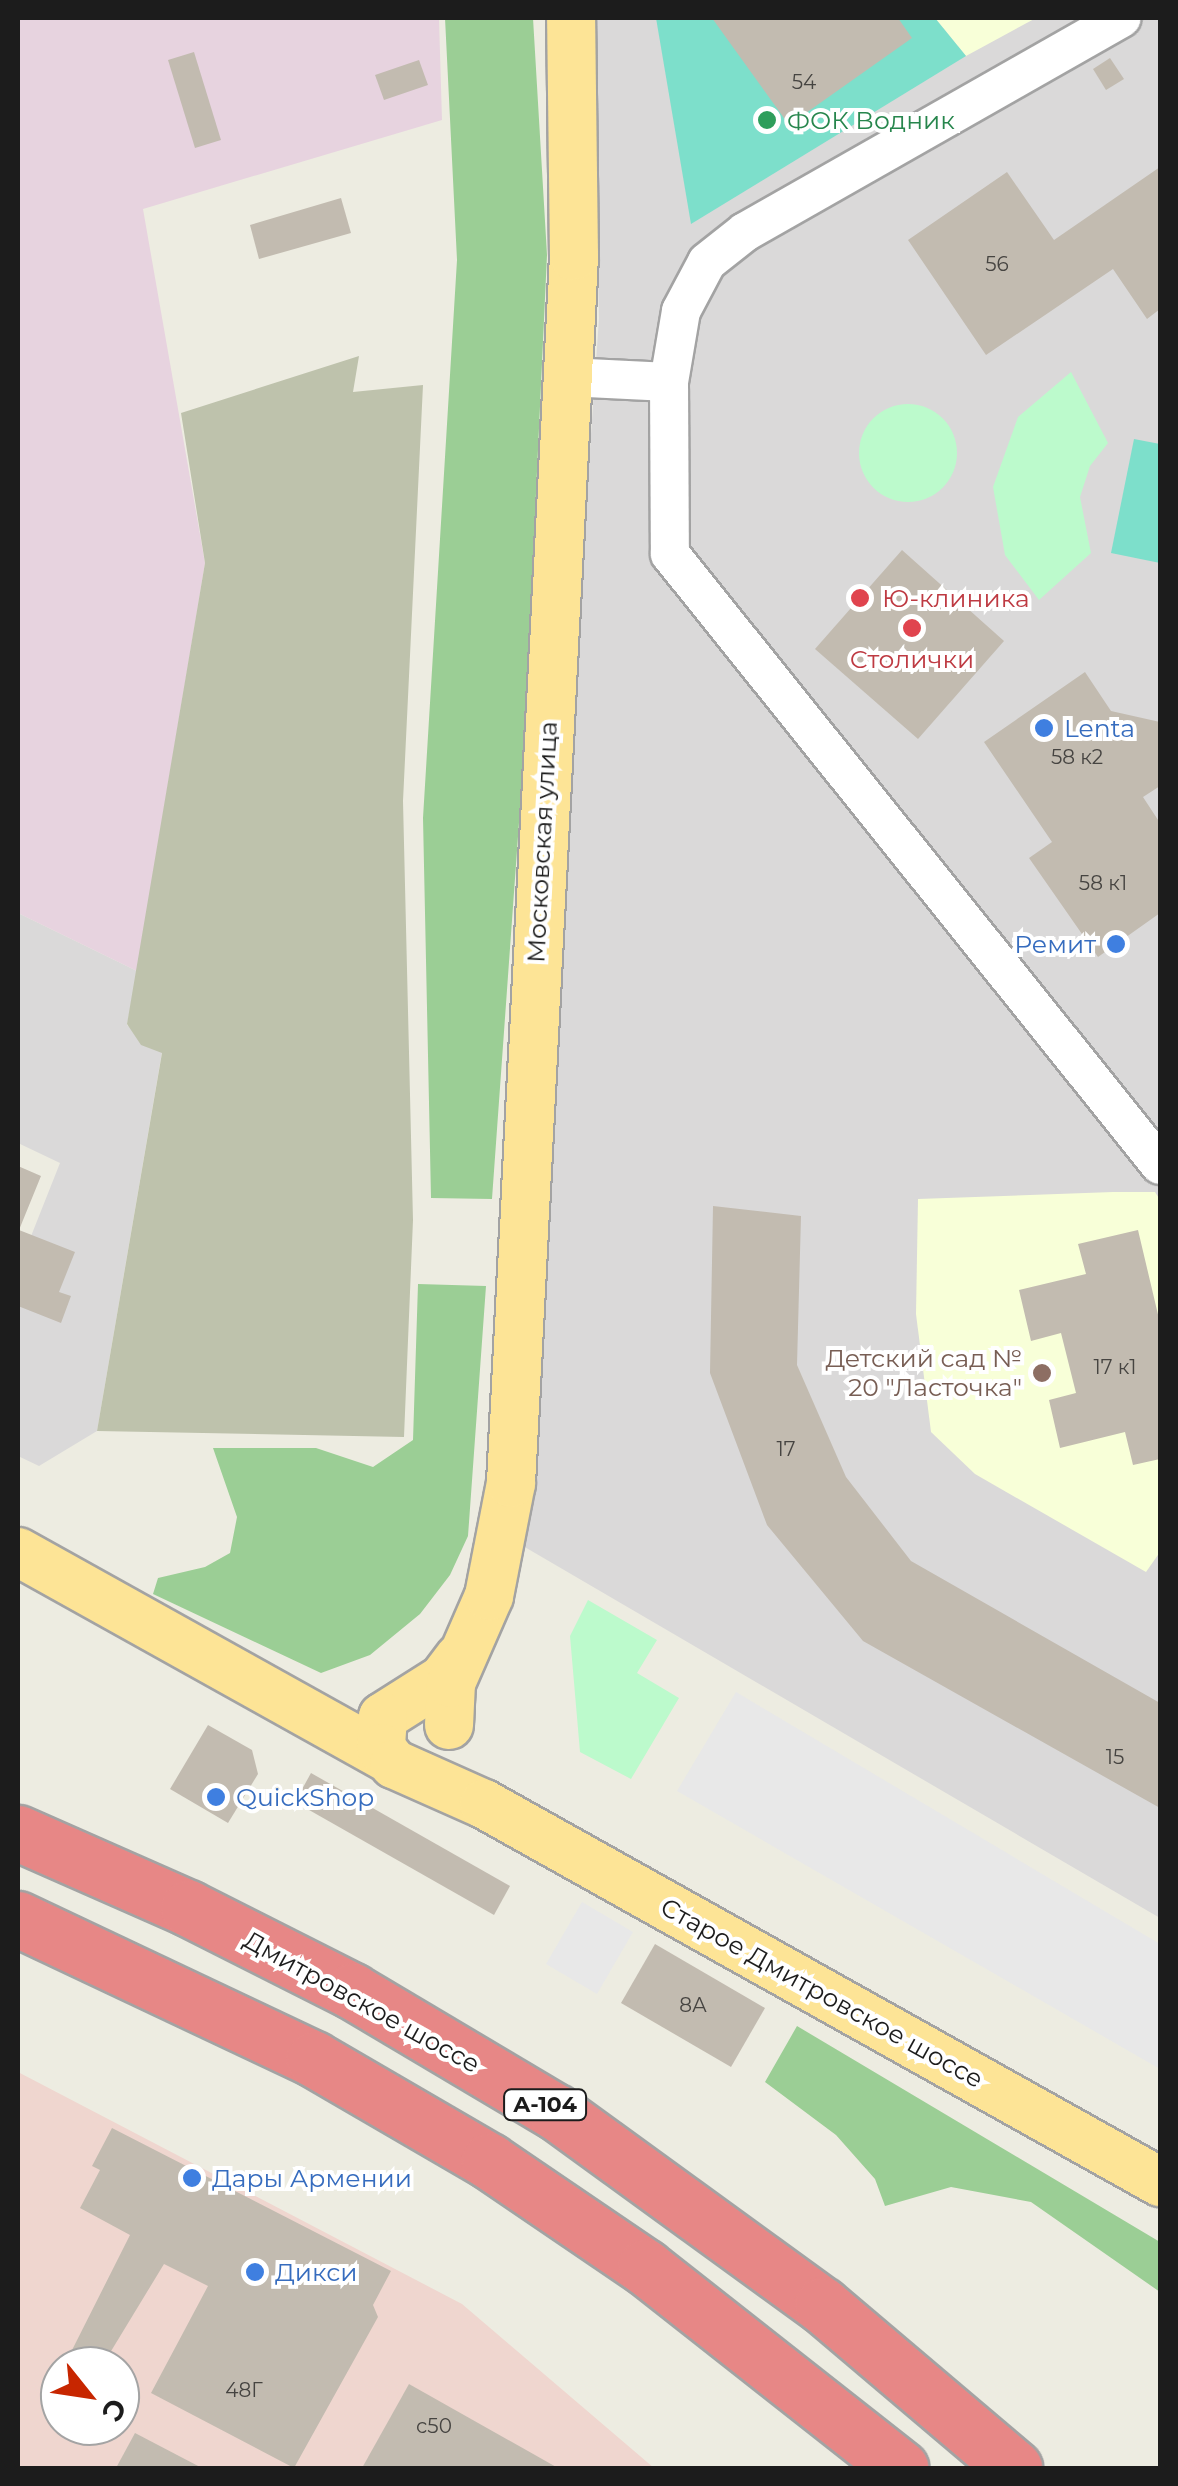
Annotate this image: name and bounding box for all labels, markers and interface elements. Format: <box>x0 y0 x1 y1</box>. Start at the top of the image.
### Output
house number: 54 <box>792 70 816 94</box>
place label: ФОК Водник <box>787 105 955 135</box>
marker: ФОК Водник <box>756 109 778 131</box>
house number: 56 <box>985 252 1009 276</box>
place label: Ю-клиника <box>882 583 1029 613</box>
marker: Ю-клиника <box>847 585 873 611</box>
marker: Столички <box>901 617 923 639</box>
place label: Столички <box>850 644 974 674</box>
place label: Lenta <box>1064 713 1135 743</box>
marker: Lenta <box>1033 717 1055 739</box>
street label: Московская улица <box>521 720 563 964</box>
house number: 58 к2 <box>1051 745 1103 769</box>
house number: 58 к1 <box>1079 871 1127 895</box>
place label: Ремит <box>1014 929 1096 959</box>
marker: Ремит <box>1105 933 1127 955</box>
place label: Детский сад № 20 "Ласточка" <box>825 1344 1022 1403</box>
house number: 17 к1 <box>1093 1355 1137 1379</box>
marker: Детский сад № 20 "Ласточка" <box>1031 1362 1053 1384</box>
house number: 17 <box>777 1437 795 1461</box>
house number: 15 <box>1106 1745 1124 1769</box>
place label: QuickShop <box>236 1782 374 1812</box>
marker: QuickShop <box>205 1786 227 1808</box>
street label: Старое Дмитровское шоссе <box>655 1892 989 2094</box>
street label: Дмитровское шоссе <box>239 1925 485 2079</box>
house number: 8А <box>679 1993 707 2017</box>
road number: А-104 <box>502 2088 588 2122</box>
place label: Дары Армении <box>212 2163 412 2193</box>
marker: Дары Армении <box>181 2167 203 2189</box>
place label: Дикси <box>275 2257 357 2287</box>
marker: Дикси <box>244 2261 266 2283</box>
north arrow <box>40 2346 140 2446</box>
house number: 48Г <box>225 2378 263 2402</box>
text: С <box>94 2393 134 2427</box>
house number: с50 <box>416 2414 452 2438</box>

